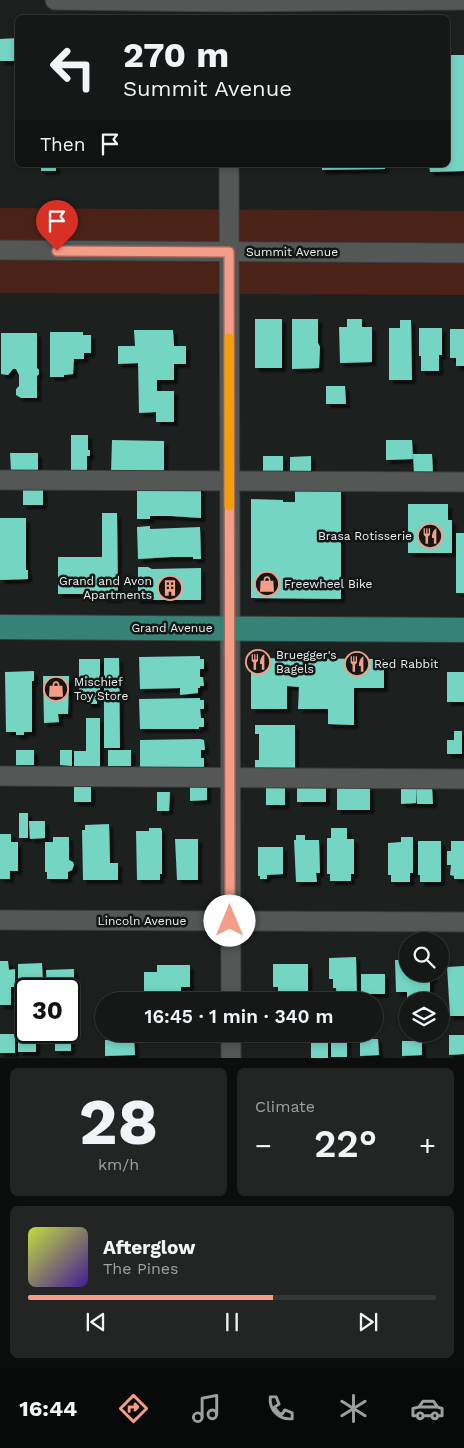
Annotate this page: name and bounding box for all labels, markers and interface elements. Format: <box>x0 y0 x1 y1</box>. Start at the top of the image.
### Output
text: 270 m <box>123 34 229 76</box>
icon: left <box>40 35 105 100</box>
text: Summit Avenue <box>123 76 292 101</box>
icon: arrive <box>96 130 124 158</box>
text: Then <box>40 133 86 156</box>
pin <box>36 200 78 251</box>
icon: arrive <box>43 207 71 235</box>
street label: Summit Avenue <box>246 245 338 259</box>
restaurant icon: Brasa Rotisserie <box>417 523 443 549</box>
place label: Brasa Rotisserie <box>318 529 412 543</box>
shop icon: Freewheel Bike <box>254 571 280 597</box>
place label: Grand and Avon Apartments <box>59 574 152 602</box>
building icon: Grand and Avon Apartments <box>157 575 183 601</box>
place label: Freewheel Bike <box>284 577 373 591</box>
street label: Grand Avenue <box>131 621 213 635</box>
place label: Bruegger's Bagels <box>276 648 337 676</box>
restaurant icon: Bruegger's Bagels <box>245 649 271 675</box>
restaurant icon: Red Rabbit <box>344 651 370 677</box>
place label: Red Rabbit <box>374 657 438 671</box>
place label: Mischief Toy Store <box>74 675 129 703</box>
shop icon: Mischief Toy Store <box>43 676 69 702</box>
position arrow <box>203 894 255 946</box>
street label: Lincoln Avenue <box>98 914 187 928</box>
map controls <box>399 932 449 1042</box>
button: search <box>399 932 449 982</box>
speed limit sign: 30 <box>15 978 80 1043</box>
button: layers <box>399 992 449 1042</box>
text: 16:45 · 1 min · 340 m <box>145 1005 333 1028</box>
text: 28 <box>79 1084 158 1160</box>
text: Climate <box>255 1097 315 1116</box>
text: 22° <box>314 1122 377 1166</box>
text: − <box>255 1129 272 1162</box>
text: + <box>419 1129 436 1162</box>
text: km/h <box>98 1155 139 1174</box>
text: Afterglow <box>103 1236 195 1259</box>
text: The Pines <box>103 1259 179 1278</box>
icon: previous <box>82 1308 110 1336</box>
icon: pause <box>218 1308 246 1336</box>
icon: next <box>354 1308 382 1336</box>
icon: directions <box>116 1391 151 1426</box>
icon: music <box>189 1391 224 1426</box>
icon: phone <box>263 1391 298 1426</box>
icon: climate <box>336 1391 371 1426</box>
icon: car <box>410 1391 445 1426</box>
text: 16:44 <box>19 1396 77 1421</box>

